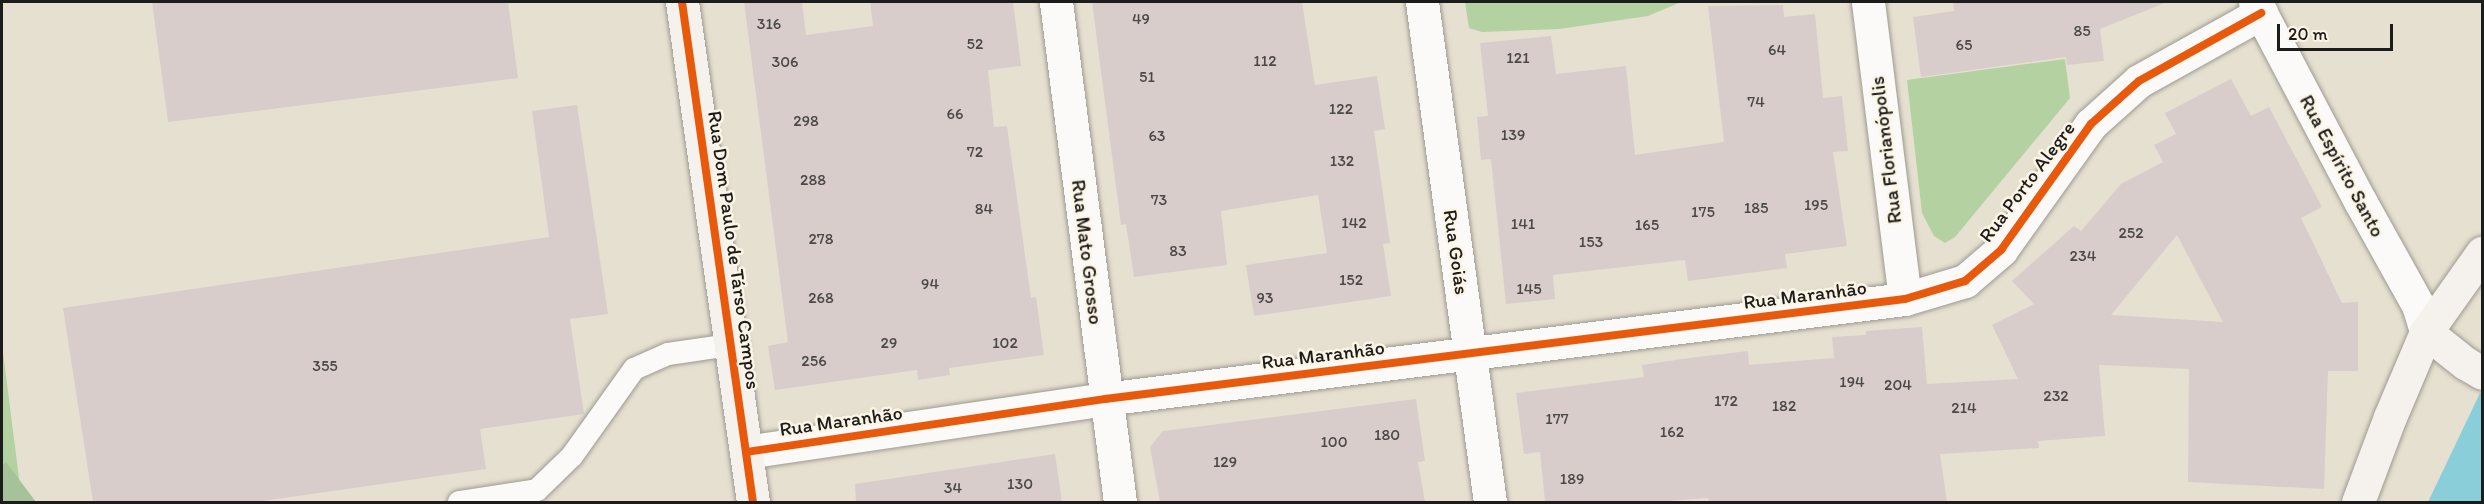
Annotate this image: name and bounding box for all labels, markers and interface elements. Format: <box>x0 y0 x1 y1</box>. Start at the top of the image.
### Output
house number: 49 <box>1132 9 1150 29</box>
scale bar <box>2280 12 2396 50</box>
house number: 316 <box>757 14 781 34</box>
house number: 85 <box>2073 21 2091 41</box>
text: 20 m <box>2288 23 2328 45</box>
house number: 52 <box>967 34 983 54</box>
house number: 65 <box>1956 35 1972 55</box>
house number: 64 <box>1768 40 1786 60</box>
house number: 121 <box>1506 48 1530 68</box>
house number: 112 <box>1253 51 1277 71</box>
house number: 306 <box>771 52 799 72</box>
house number: 51 <box>1139 67 1155 87</box>
street label: Rua Florianópolis <box>1865 75 1907 225</box>
street label: Rua Espírito Santo <box>2294 91 2390 241</box>
house number: 74 <box>1747 92 1765 112</box>
house number: 122 <box>1329 99 1353 119</box>
house number: 66 <box>947 104 963 124</box>
street label: Rua Dom Paulo de Társo Campos <box>703 110 765 390</box>
house number: 298 <box>793 111 819 131</box>
street label: Rua Porto Alegre <box>1974 117 2080 247</box>
house number: 139 <box>1501 125 1525 145</box>
house number: 63 <box>1148 126 1166 146</box>
house number: 72 <box>967 142 983 162</box>
house number: 132 <box>1330 151 1354 171</box>
house number: 288 <box>800 170 826 190</box>
street label: Rua Mato Grosso <box>1066 178 1108 326</box>
house number: 73 <box>1151 190 1167 210</box>
house number: 195 <box>1804 195 1828 215</box>
house number: 185 <box>1744 198 1768 218</box>
house number: 84 <box>975 199 993 219</box>
house number: 175 <box>1691 202 1715 222</box>
street label: Rua Goiás <box>1438 208 1474 296</box>
house number: 142 <box>1341 213 1367 233</box>
house number: 141 <box>1511 214 1535 234</box>
house number: 165 <box>1635 215 1659 235</box>
house number: 252 <box>2118 223 2144 243</box>
house number: 278 <box>808 229 834 249</box>
house number: 153 <box>1579 232 1603 252</box>
house number: 83 <box>1169 241 1187 261</box>
house number: 234 <box>2070 246 2096 266</box>
house number: 152 <box>1339 270 1363 290</box>
house number: 94 <box>921 274 939 294</box>
street label: Rua Maranhão <box>1742 276 1868 314</box>
house number: 145 <box>1516 279 1542 299</box>
house number: 268 <box>808 288 834 308</box>
house number: 93 <box>1256 288 1274 308</box>
house number: 29 <box>881 333 897 353</box>
house number: 102 <box>992 333 1018 353</box>
street label: Rua Maranhão <box>1260 336 1386 374</box>
house number: 256 <box>801 351 827 371</box>
house number: 355 <box>312 356 338 376</box>
house number: 194 <box>1839 372 1865 392</box>
house number: 204 <box>1884 375 1912 395</box>
house number: 232 <box>2043 386 2069 406</box>
house number: 172 <box>1714 391 1738 411</box>
house number: 182 <box>1772 396 1796 416</box>
house number: 214 <box>1951 398 1977 418</box>
street label: Rua Maranhão <box>778 401 904 441</box>
house number: 177 <box>1545 409 1569 429</box>
house number: 162 <box>1660 422 1684 442</box>
house number: 180 <box>1374 425 1400 445</box>
house number: 100 <box>1320 432 1348 452</box>
house number: 129 <box>1213 452 1237 472</box>
house number: 189 <box>1560 469 1584 489</box>
house number: 130 <box>1007 474 1033 494</box>
house number: 34 <box>944 478 962 498</box>

